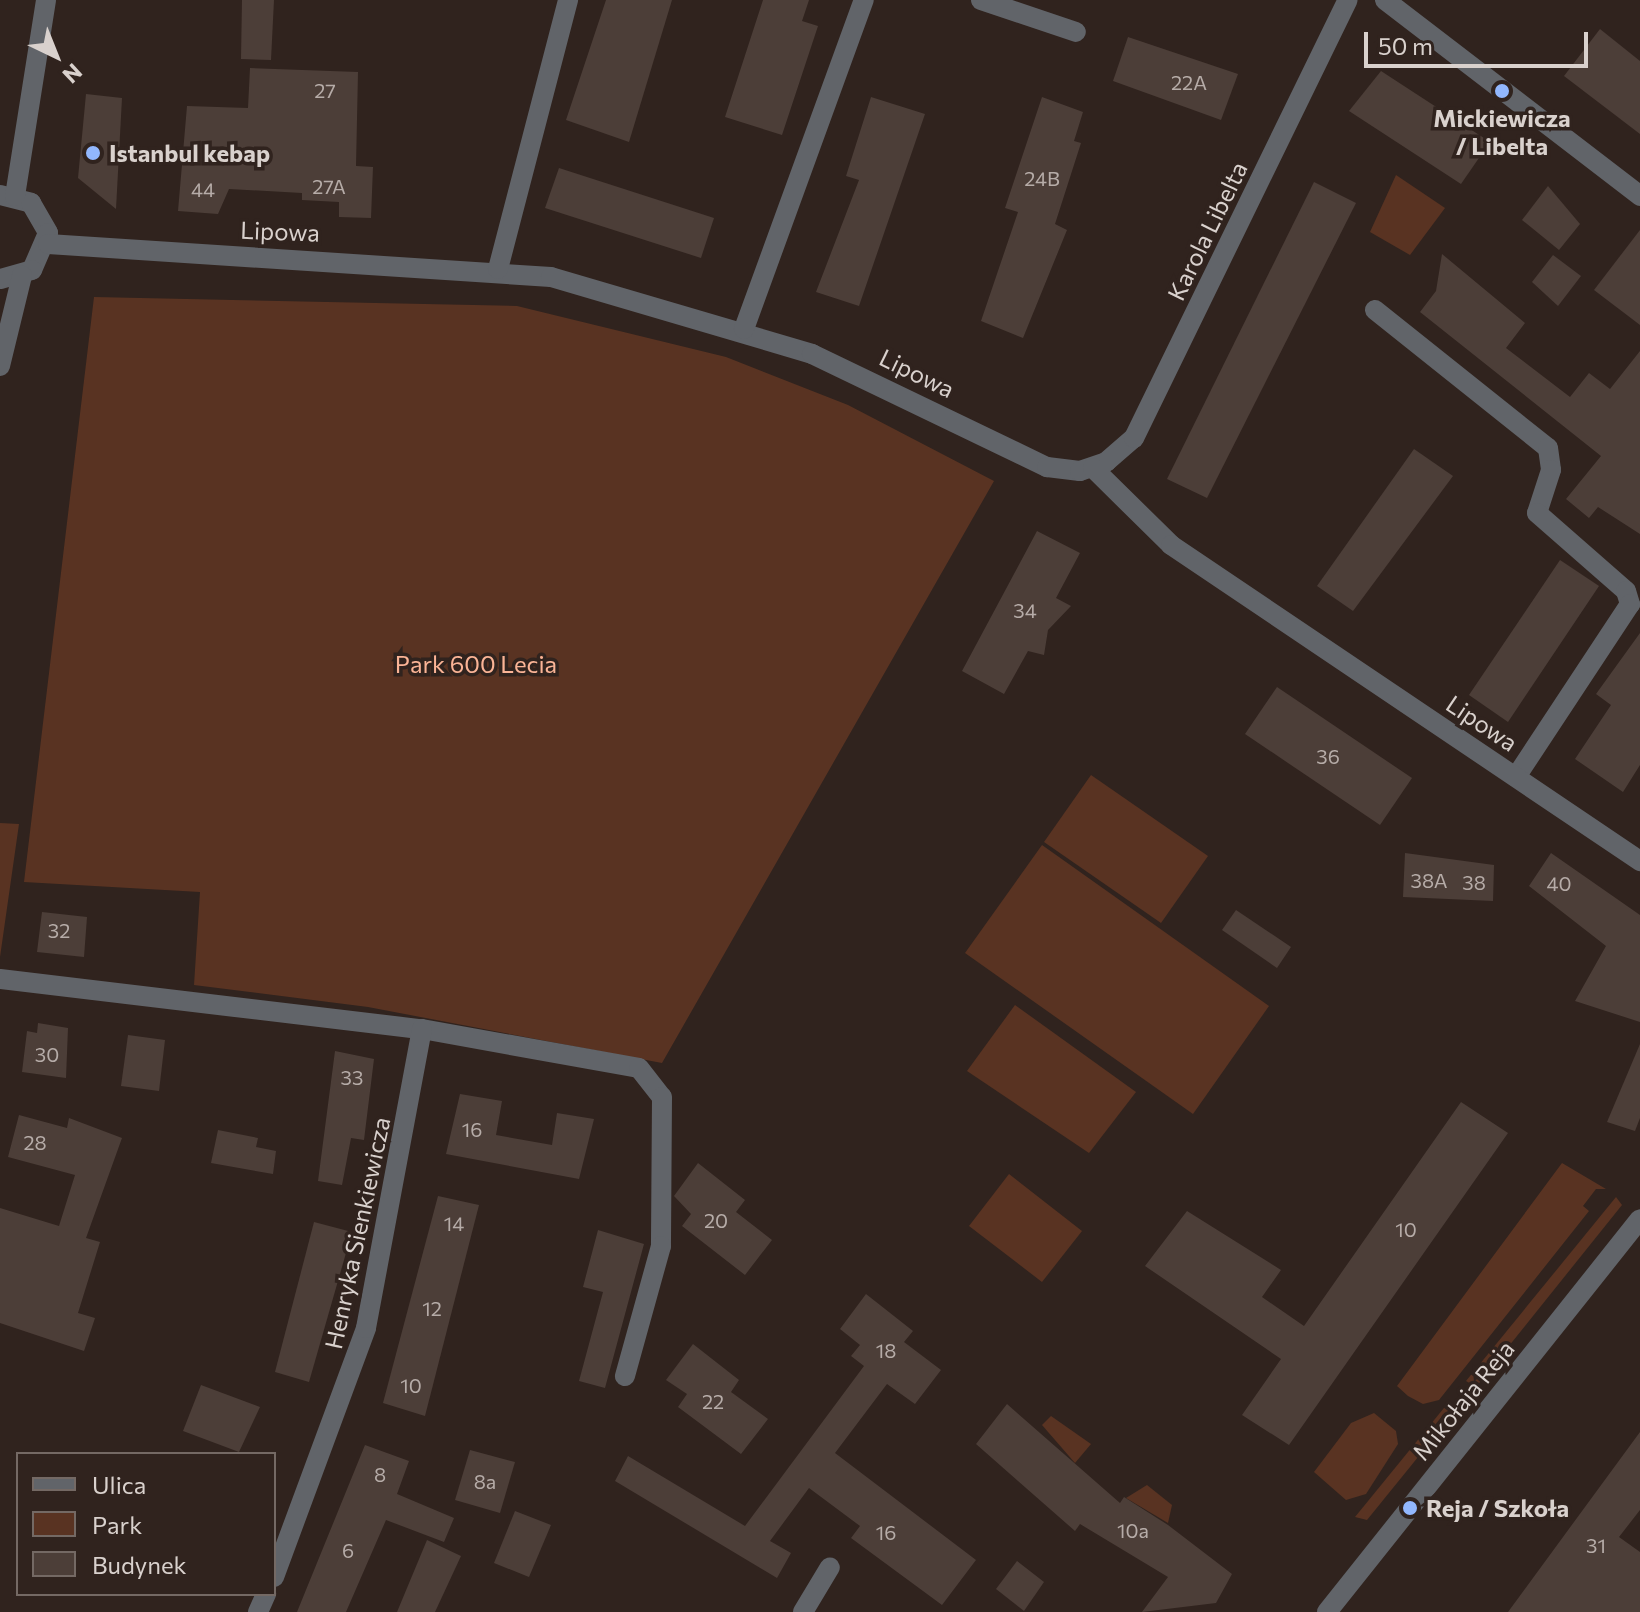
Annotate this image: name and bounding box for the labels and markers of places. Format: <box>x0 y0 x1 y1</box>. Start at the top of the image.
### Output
marker: Mickiewicza / Libelta <box>1493 82 1511 100</box>
place label: Mickiewicza / Libelta <box>1433 104 1571 160</box>
place label: Istanbul kebap <box>109 139 270 167</box>
marker: Istanbul kebap <box>84 144 102 162</box>
place label: Reja / Szkoła <box>1426 1494 1569 1522</box>
marker: Reja / Szkoła <box>1401 1499 1419 1517</box>

